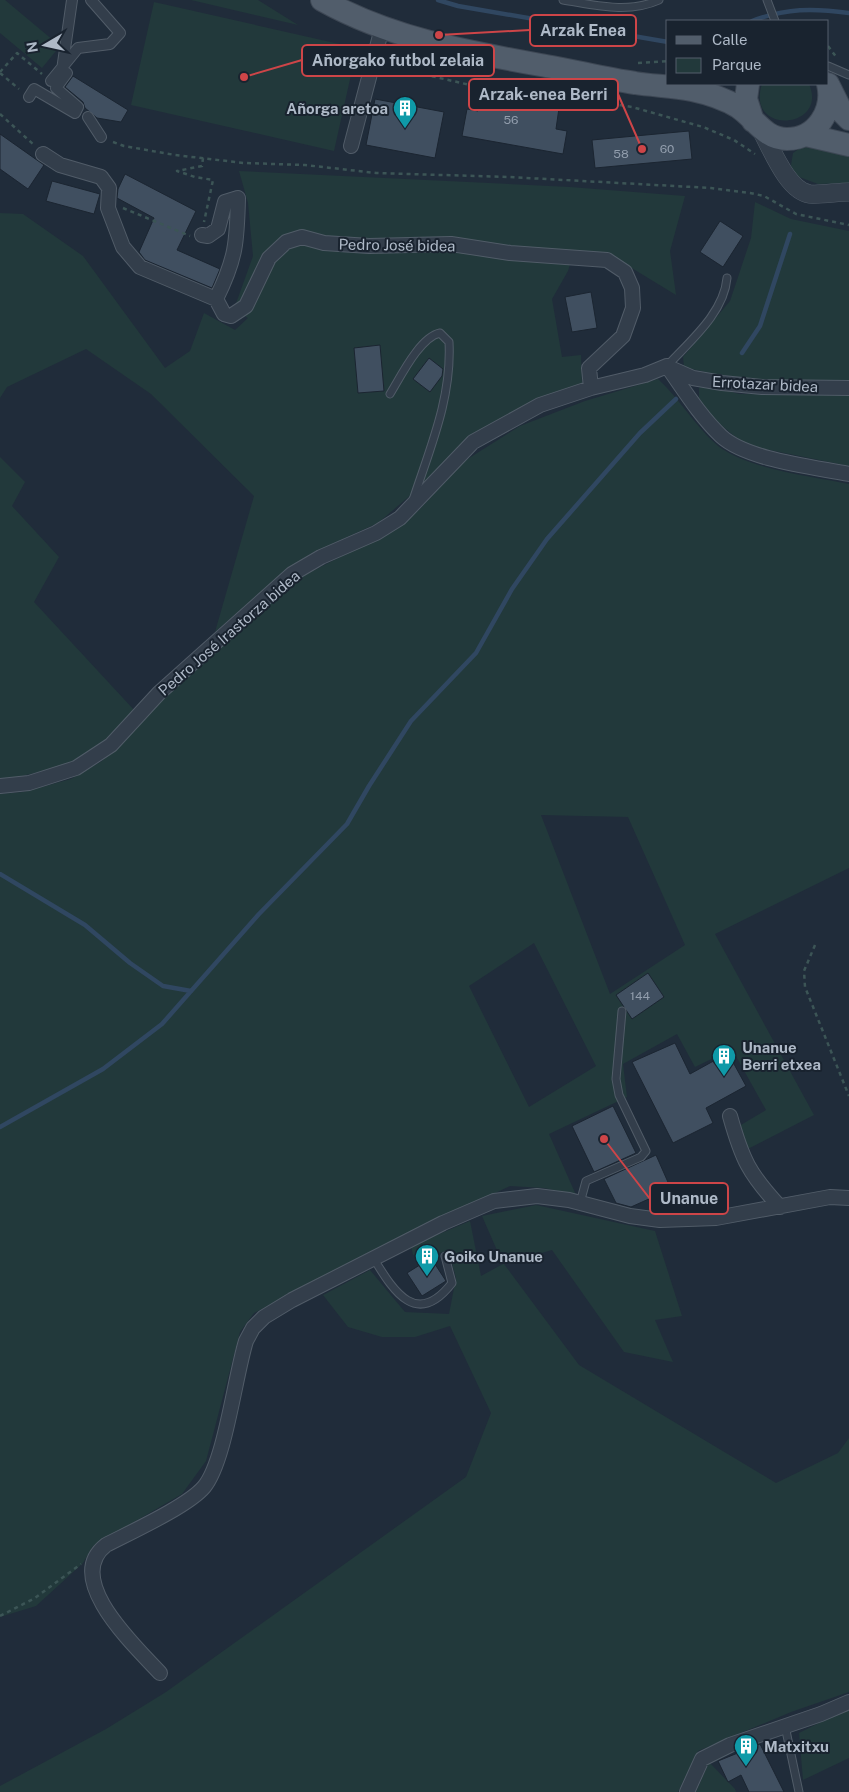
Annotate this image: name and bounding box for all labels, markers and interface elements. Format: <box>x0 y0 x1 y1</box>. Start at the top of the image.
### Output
callout: Arzak Enea <box>530 15 636 46</box>
north arrow <box>20 20 70 70</box>
legend <box>666 20 829 85</box>
text: Arzak Enea <box>540 21 626 40</box>
text: Calle <box>712 31 748 48</box>
text: N <box>23 40 41 54</box>
callout: Añorgako futbol zelaia <box>302 45 494 76</box>
text: Añorgako futbol zelaia <box>312 51 484 70</box>
text: Parque <box>712 56 762 73</box>
callout: Arzak-enea Berri <box>469 79 618 110</box>
text: Arzak-enea Berri <box>479 85 607 104</box>
building icon: Añorga aretoa <box>392 95 418 129</box>
place label: Añorga aretoa <box>286 100 388 117</box>
house number: 56 <box>503 113 519 127</box>
house number: 60 <box>660 142 674 156</box>
house number: 58 <box>613 147 629 161</box>
street label: Pedro José bidea <box>338 235 456 255</box>
street label: Errotazar bidea <box>711 373 819 395</box>
street label: Pedro José Irastorza bidea <box>155 567 303 699</box>
house number: 144 <box>630 989 650 1003</box>
place label: Unanue Berri etxea <box>742 1039 821 1073</box>
building icon: Unanue Berri etxea <box>711 1043 737 1077</box>
callout: Unanue <box>650 1183 728 1214</box>
text: Unanue <box>660 1189 718 1208</box>
building icon: Goiko Unanue <box>414 1243 440 1277</box>
place label: Goiko Unanue <box>444 1248 543 1265</box>
building icon: Matxitxu <box>733 1733 759 1767</box>
place label: Matxitxu <box>764 1738 829 1755</box>

